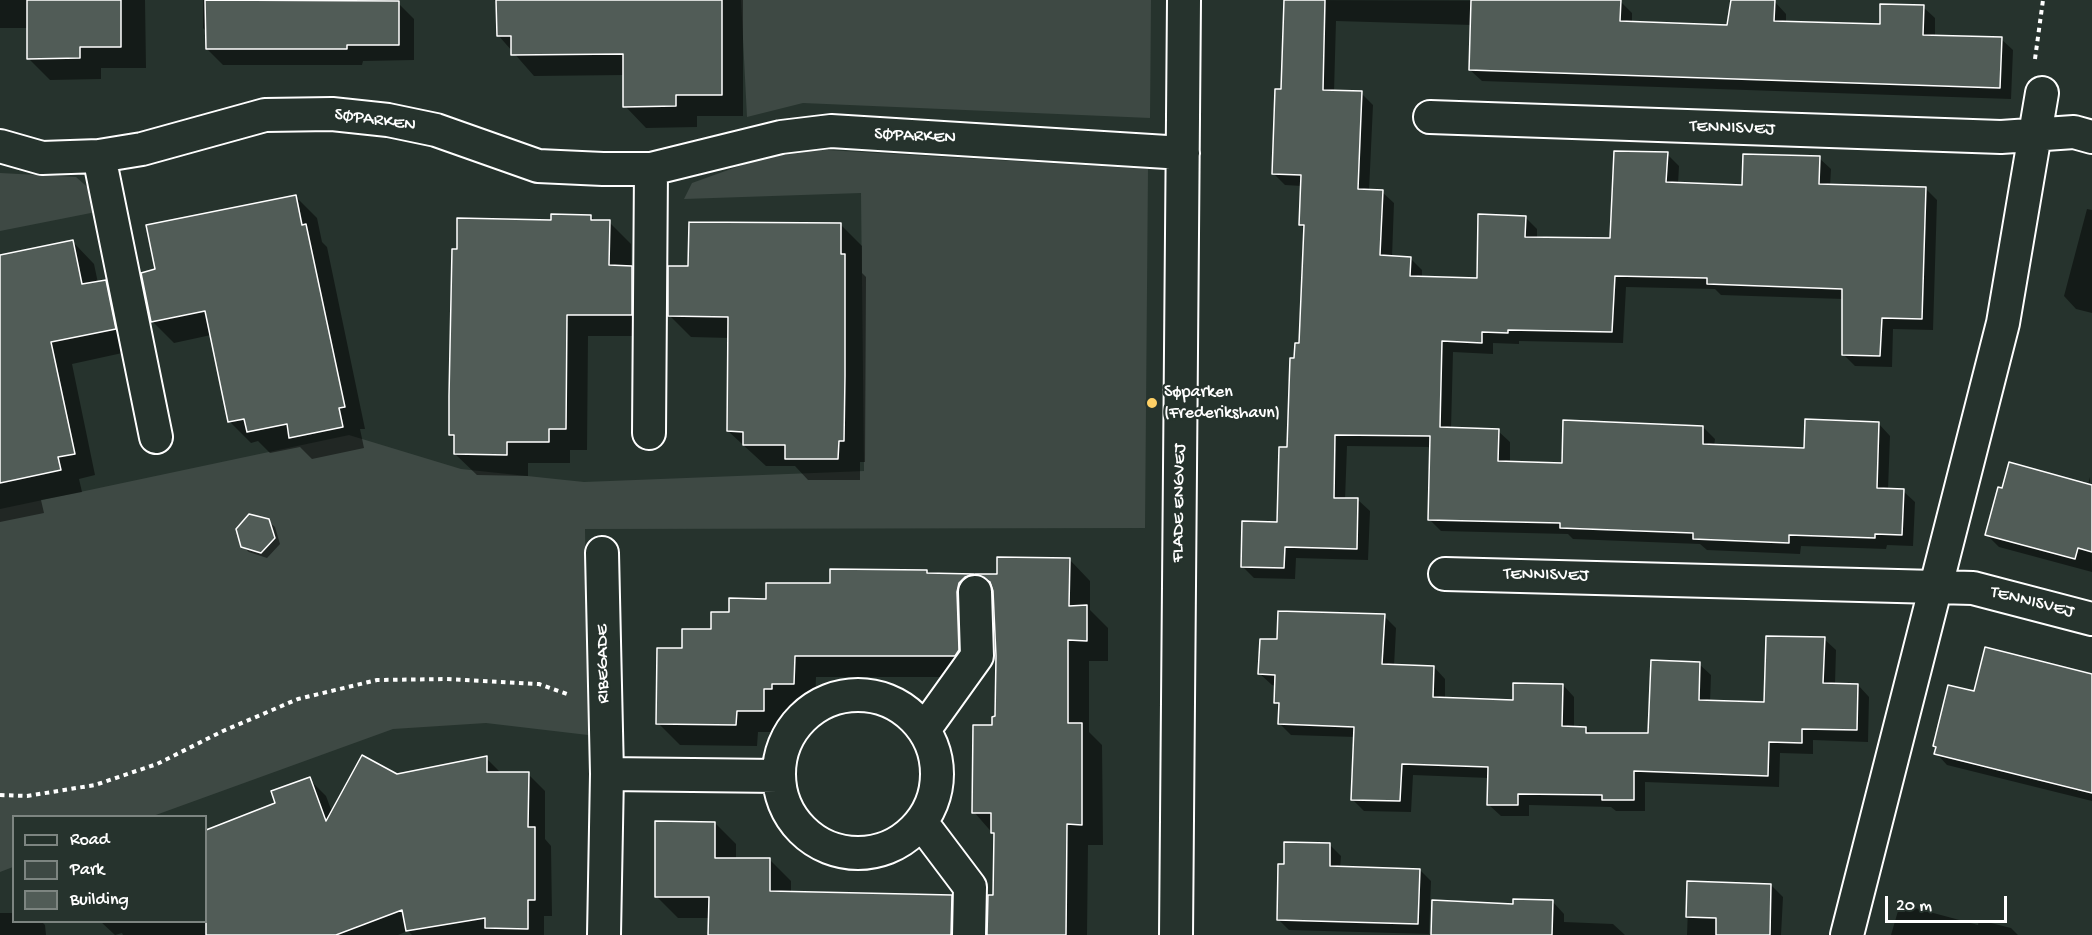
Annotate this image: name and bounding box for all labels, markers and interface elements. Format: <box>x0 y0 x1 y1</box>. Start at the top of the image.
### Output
street label: SØPARKEN <box>333 105 417 137</box>
street label: TENNISVEJ <box>1689 117 1775 141</box>
street label: SØPARKEN <box>873 124 957 150</box>
place label: Søparken (Frederikshavn) <box>1164 382 1280 424</box>
marker: Søparken (Frederikshavn) <box>1145 396 1159 410</box>
street label: FLADE ENGVEJ <box>1168 443 1192 563</box>
street label: TENNISVEJ <box>1503 564 1589 588</box>
street label: TENNISVEJ <box>1988 582 2076 624</box>
street label: RIBEGADE <box>593 624 615 704</box>
legend <box>12 815 207 923</box>
text: Road <box>70 830 109 851</box>
text: Park <box>70 860 104 881</box>
scale bar <box>1888 884 2010 922</box>
text: Building <box>70 890 129 911</box>
text: 20 m <box>1896 896 1932 917</box>

